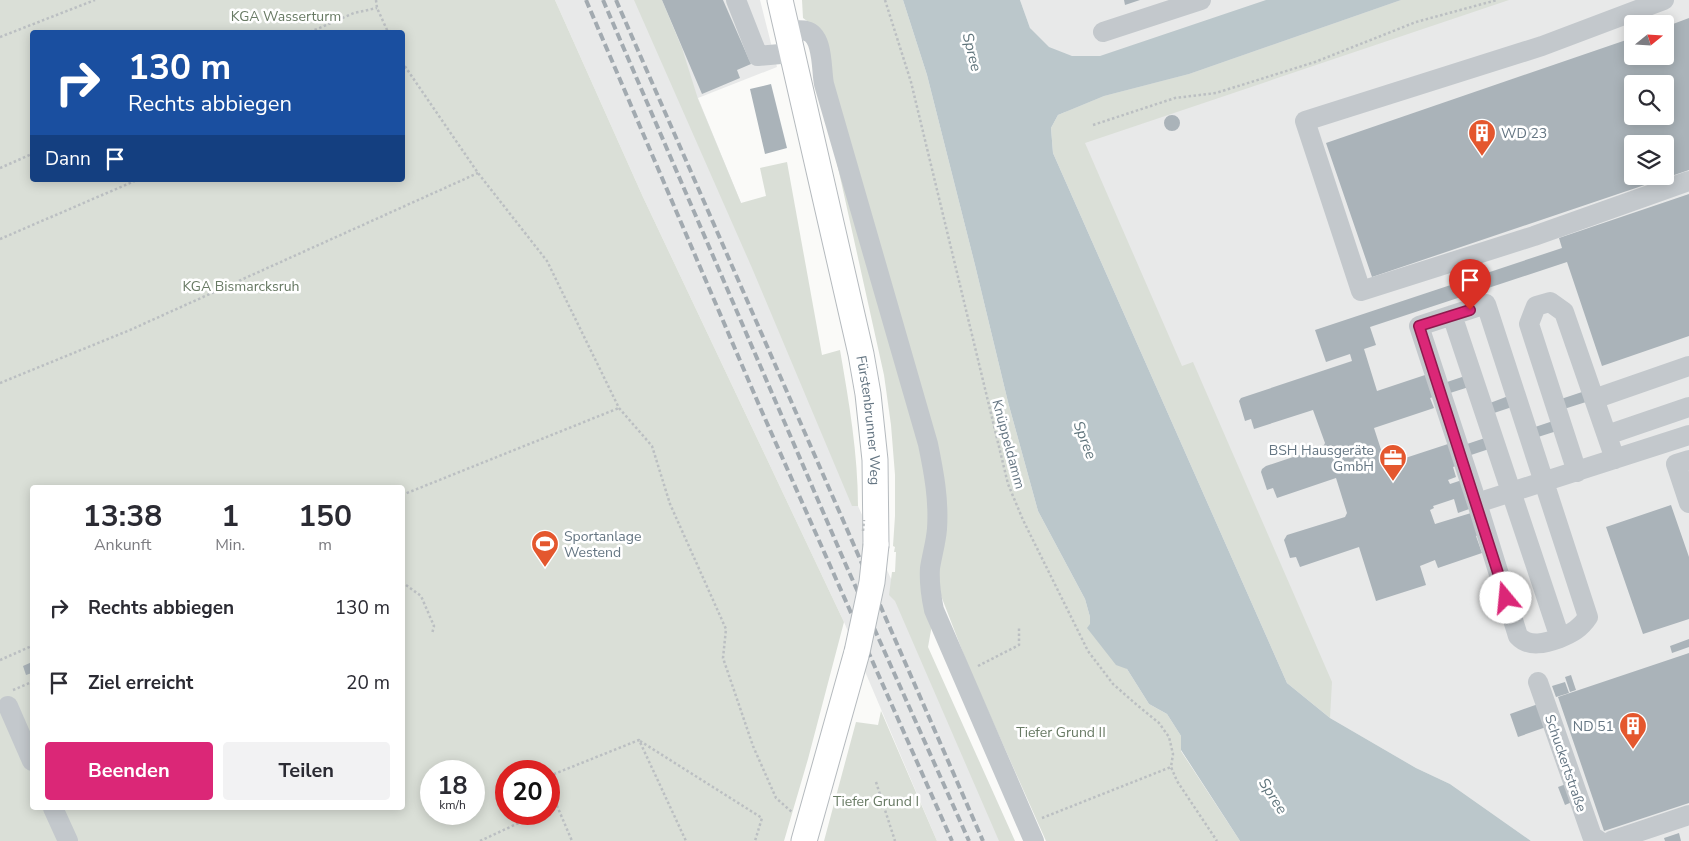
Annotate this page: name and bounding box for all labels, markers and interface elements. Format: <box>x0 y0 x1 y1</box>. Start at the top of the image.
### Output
park label: KGA Wasserturm <box>231 7 341 26</box>
north arrow <box>1624 15 1674 65</box>
map controls <box>1624 15 1674 185</box>
water label: Spree <box>958 31 986 73</box>
text: 130 m <box>128 44 231 91</box>
icon: right <box>45 50 110 115</box>
button: search <box>1624 75 1674 125</box>
text: Rechts abbiegen <box>128 89 292 119</box>
building icon: WD 23 <box>1467 118 1497 157</box>
place label: WD 23 <box>1501 124 1547 143</box>
button: layers <box>1624 135 1674 185</box>
icon: arrive <box>101 145 129 173</box>
text: Dann <box>45 146 91 172</box>
pin <box>1449 259 1491 310</box>
icon: arrive <box>1456 266 1484 294</box>
park label: KGA Bismarcksruh <box>183 277 300 296</box>
street label: Fürstenbrunner Weg <box>851 354 884 485</box>
street label: Knüppeldamm <box>987 397 1030 491</box>
water label: Spree <box>1069 418 1101 462</box>
place label: BSH Hausgeräte GmbH <box>1269 441 1374 476</box>
office icon: BSH Hausgeräte GmbH <box>1378 443 1408 482</box>
text: 13:38 <box>83 496 162 537</box>
text: 1 <box>221 496 239 537</box>
text: 150 <box>298 496 352 537</box>
place label: Sportanlage Westend <box>564 527 641 562</box>
sports icon: Sportanlage Westend <box>530 529 560 568</box>
text: Ankunft <box>94 534 151 556</box>
text: Min. <box>215 534 245 556</box>
text: m <box>318 534 332 556</box>
position arrow <box>1479 571 1531 623</box>
icon: right <box>45 594 73 622</box>
text: Rechts abbiegen <box>88 595 234 621</box>
text: 130 m <box>335 595 390 621</box>
icon: arrive <box>45 669 73 697</box>
text: Ziel erreicht <box>88 670 193 696</box>
text: 20 m <box>346 670 390 696</box>
building icon: ND 51 <box>1618 711 1648 750</box>
street label: Schuckertstraße <box>1540 712 1591 814</box>
place label: ND 51 <box>1573 717 1614 736</box>
park label: Tiefer Grund II <box>1016 723 1106 742</box>
button: Beenden <box>45 742 213 800</box>
button: Teilen <box>223 742 390 800</box>
speed limit sign: 20 <box>495 760 560 825</box>
text: 18 <box>437 769 468 803</box>
water label: Spree <box>1254 774 1292 818</box>
park label: Tiefer Grund I <box>833 792 919 811</box>
text: km/h <box>439 797 466 813</box>

